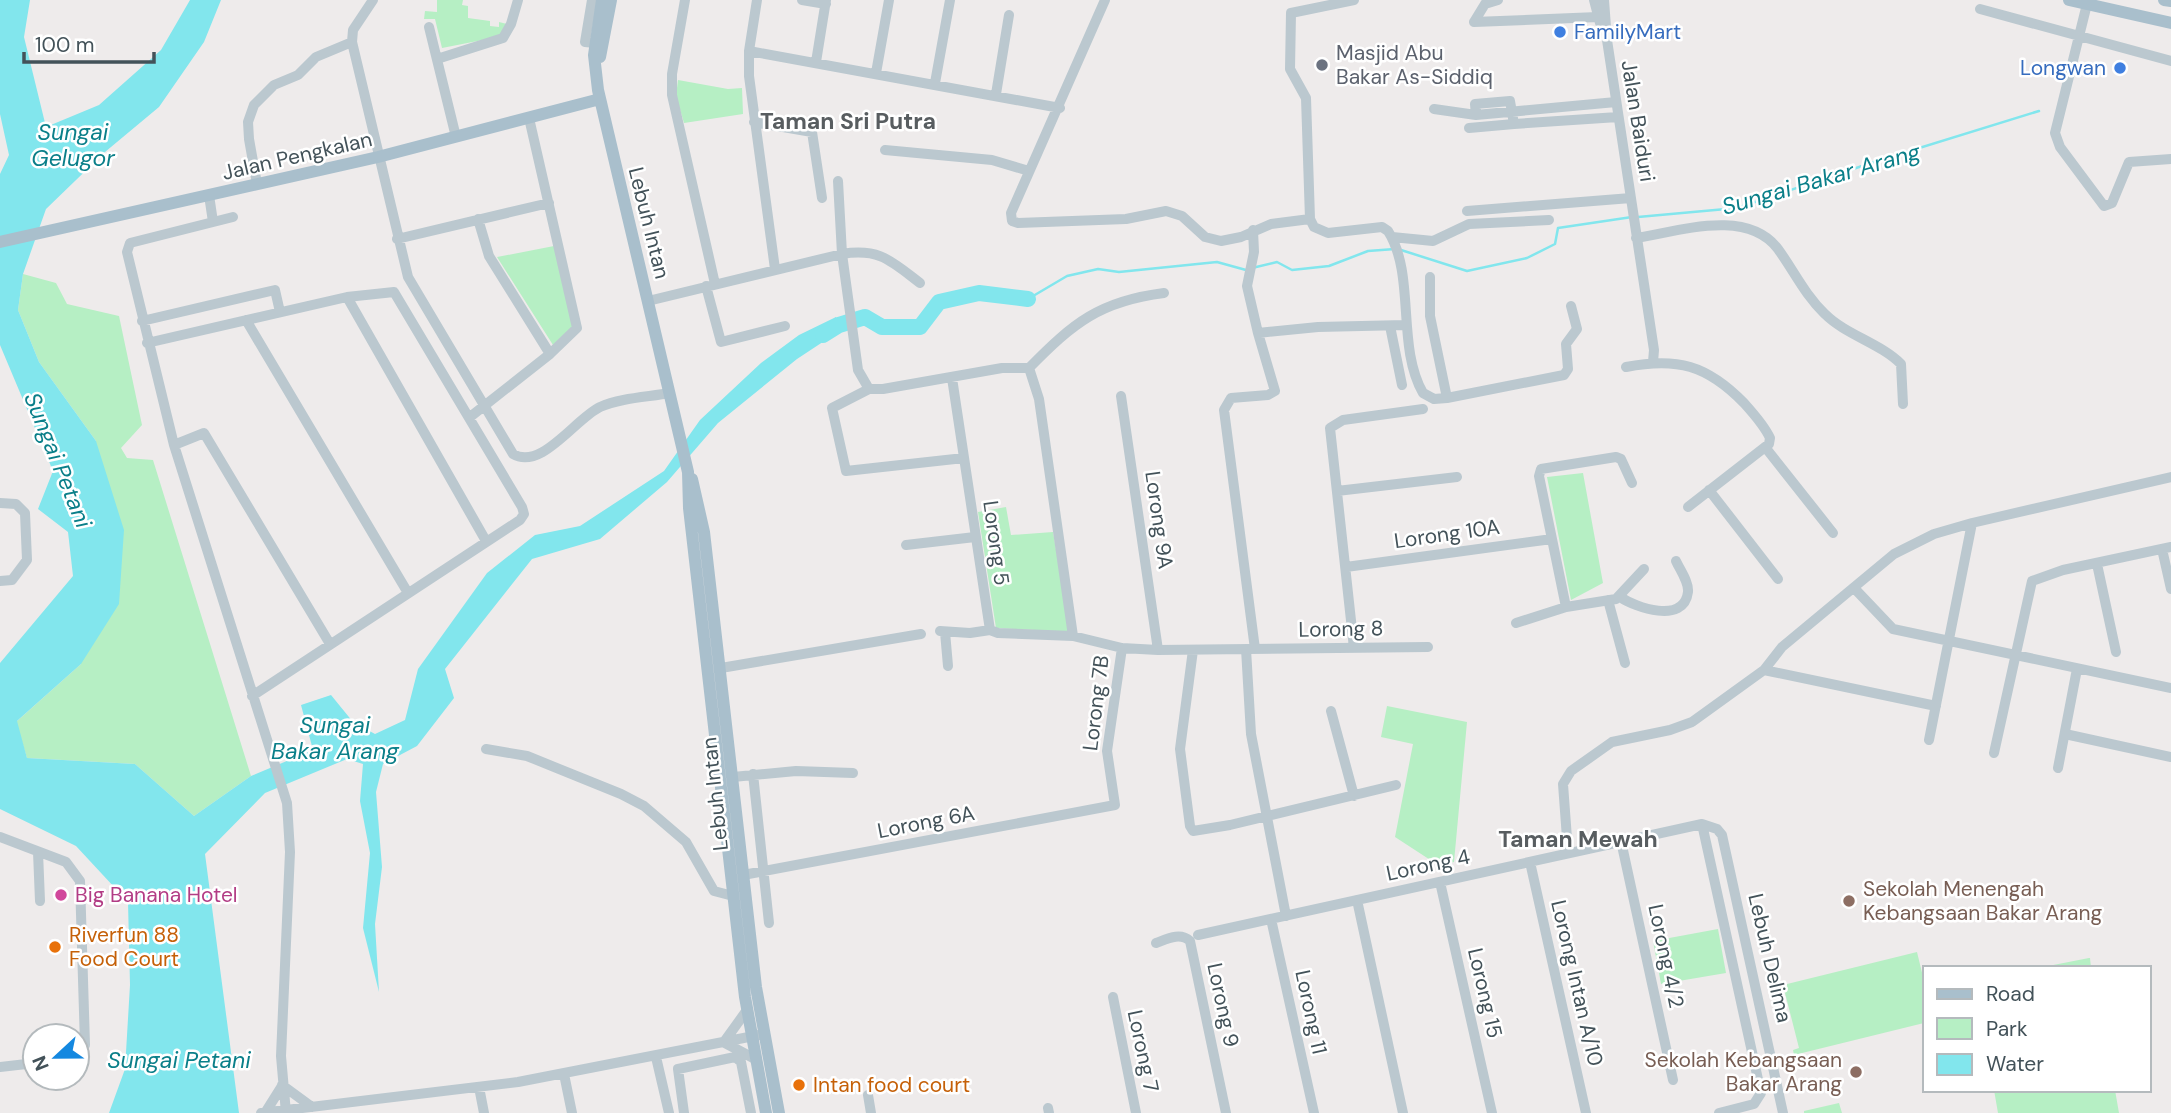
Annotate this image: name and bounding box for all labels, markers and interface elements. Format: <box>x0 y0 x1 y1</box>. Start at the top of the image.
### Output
place label: FamilyMart <box>1574 18 1681 46</box>
scale bar <box>24 21 154 65</box>
marker: FamilyMart <box>1552 24 1568 40</box>
text: 100 m <box>35 31 95 59</box>
place label: Masjid Abu Bakar As-Siddiq <box>1336 39 1493 91</box>
place label: Longwan <box>2020 54 2106 82</box>
marker: Masjid Abu Bakar As-Siddiq <box>1314 57 1330 73</box>
street label: Jalan Baiduri <box>1615 58 1661 184</box>
marker: Longwan <box>2112 60 2128 76</box>
district label: Taman Sri Putra <box>760 106 936 136</box>
water label: Sungai Gelugor <box>31 117 116 173</box>
street label: Jalan Pengkalan <box>219 125 375 187</box>
water label: Sungai Bakar Arang <box>1718 136 1925 222</box>
street label: Lebuh Intan <box>622 164 676 282</box>
water label: Sungai Petani <box>17 388 99 533</box>
street label: Lorong 9A <box>1138 469 1180 571</box>
street label: Lorong 5 <box>976 499 1016 587</box>
street label: Lorong 10A <box>1392 513 1502 555</box>
street label: Lorong 8 <box>1298 614 1384 644</box>
street label: Lorong 7B <box>1076 654 1116 752</box>
water label: Sungai Bakar Arang <box>271 710 400 766</box>
street label: Lebuh Intan <box>695 736 735 852</box>
street label: Lorong 6A <box>875 799 977 845</box>
district label: Taman Mewah <box>1498 824 1658 854</box>
street label: Lorong 4 <box>1384 842 1473 888</box>
place label: Sekolah Menengah Kebangsaan Bakar Arang <box>1863 875 2102 927</box>
place label: Big Banana Hotel <box>75 881 238 909</box>
marker: Big Banana Hotel <box>53 887 69 903</box>
street label: Lebuh Delima <box>1742 891 1798 1025</box>
marker: Sekolah Menengah Kebangsaan Bakar Arang <box>1841 893 1857 909</box>
street label: Lorong Intan A/10 <box>1544 897 1610 1069</box>
street label: Lorong 4/2 <box>1641 902 1691 1010</box>
place label: Riverfun 88 Food Court <box>69 921 179 973</box>
marker: Riverfun 88 Food Court <box>47 939 63 955</box>
street label: Lorong 15 <box>1461 945 1509 1041</box>
street label: Lorong 9 <box>1200 960 1246 1050</box>
legend <box>1923 966 2150 1092</box>
street label: Lorong 11 <box>1288 967 1334 1057</box>
text: Road <box>1986 980 2035 1008</box>
street label: Lorong 7 <box>1121 1007 1165 1095</box>
text: Park <box>1986 1015 2028 1043</box>
north arrow <box>21 1022 91 1092</box>
water label: Sungai Petani <box>107 1045 251 1075</box>
place label: Sekolah Kebangsaan Bakar Arang <box>1645 1046 1842 1098</box>
text: Water <box>1986 1050 2044 1078</box>
text: N <box>27 1052 55 1074</box>
marker: Sekolah Kebangsaan Bakar Arang <box>1848 1064 1864 1080</box>
place label: Intan food court <box>813 1071 970 1099</box>
marker: Intan food court <box>791 1077 807 1093</box>

